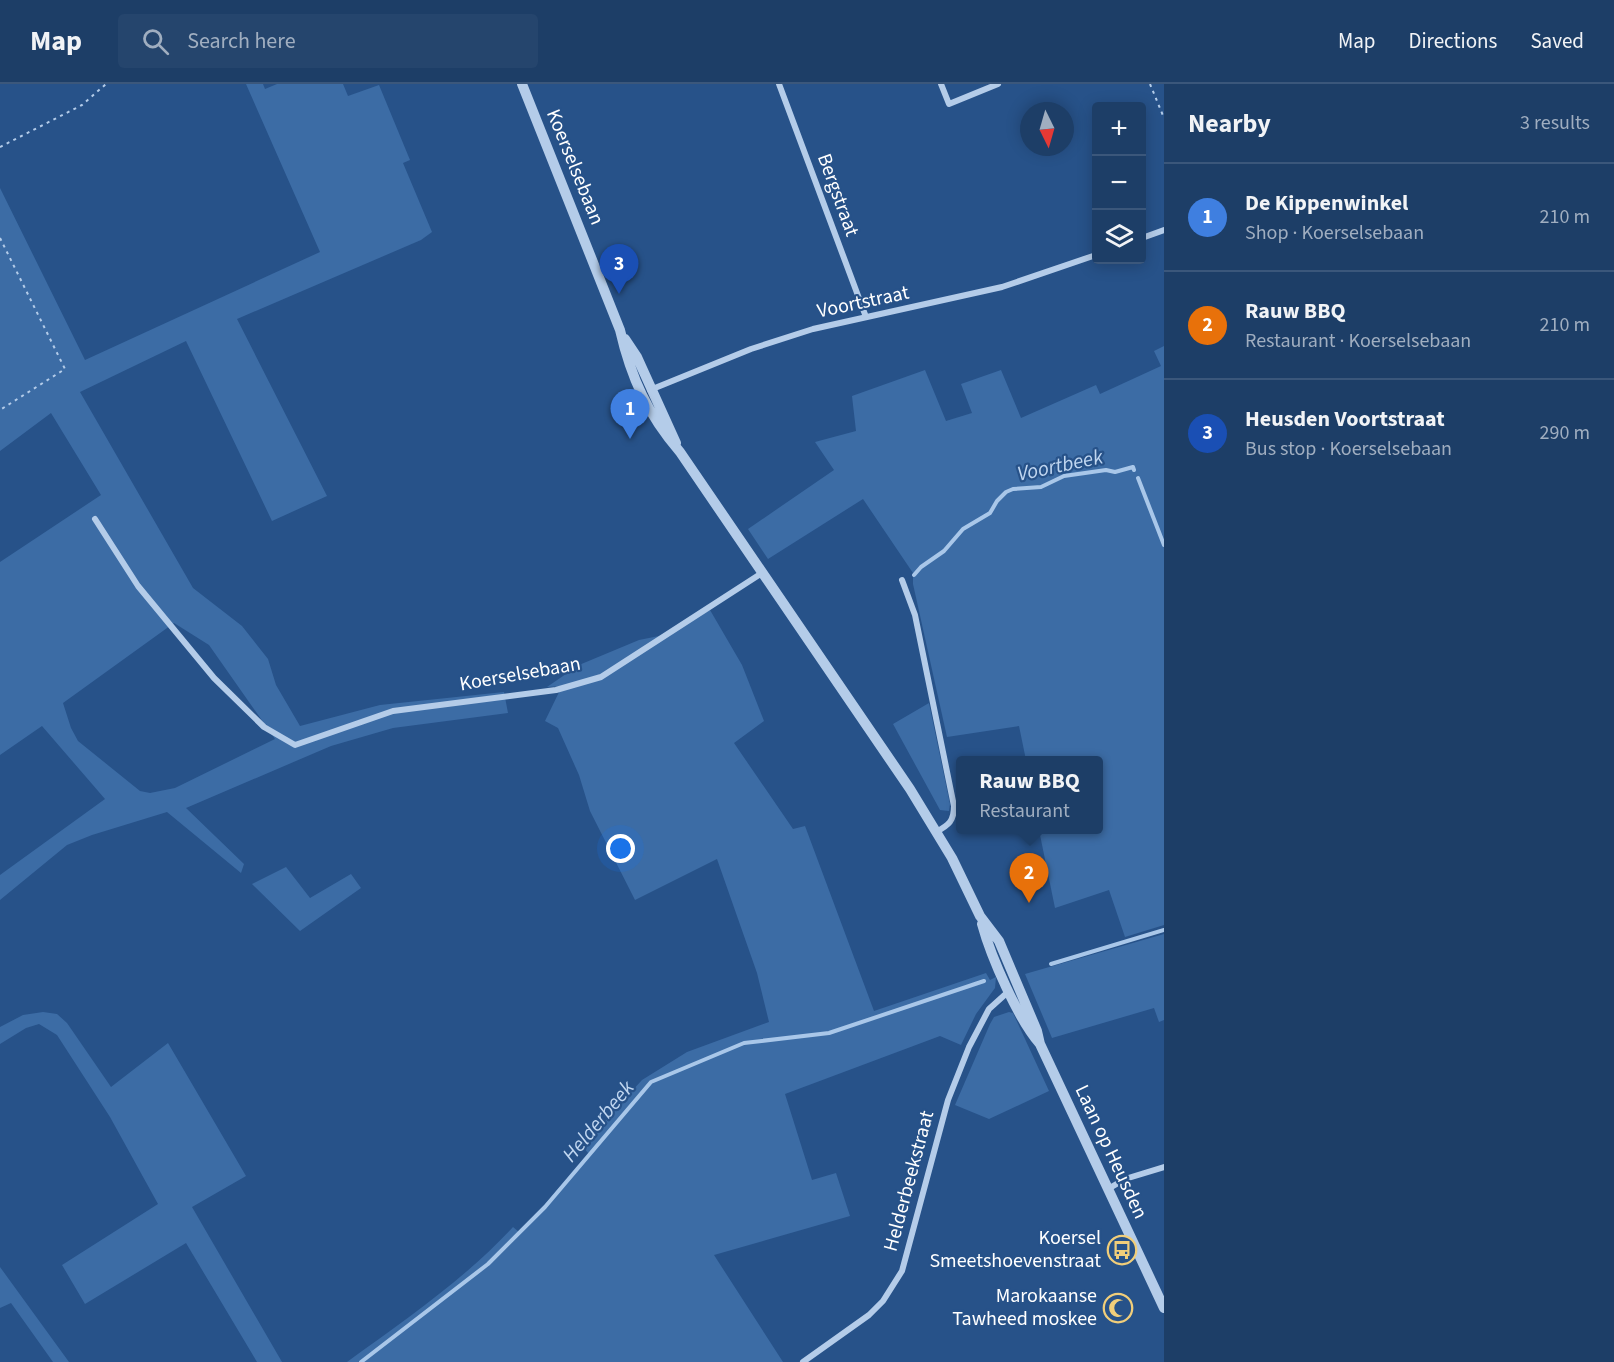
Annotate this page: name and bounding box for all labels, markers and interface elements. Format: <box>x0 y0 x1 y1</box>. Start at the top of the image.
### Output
search box <box>118 14 538 68</box>
text: Map <box>30 21 82 61</box>
icon: search <box>139 25 172 58</box>
text: Search here <box>187 25 296 57</box>
text: Map <box>1338 26 1376 56</box>
text: Directions <box>1409 26 1497 56</box>
text: Saved <box>1530 26 1584 56</box>
north arrow <box>1020 102 1074 156</box>
map controls <box>1092 102 1146 264</box>
button: + <box>1092 102 1146 156</box>
street label: Koerselsebaan <box>539 105 611 229</box>
text: Nearby <box>1188 105 1271 142</box>
text: 3 results <box>1520 109 1590 137</box>
street label: Bergstraat <box>810 150 866 241</box>
button: − <box>1092 156 1146 210</box>
text: De Kippenwinkel <box>1245 187 1408 219</box>
text: 1 <box>1202 203 1213 231</box>
text: 210 m <box>1540 203 1590 231</box>
button: layers <box>1092 210 1146 264</box>
text: Shop · Koerselsebaan <box>1245 219 1424 247</box>
pin: 3 <box>600 244 638 294</box>
street label: Voortstraat <box>815 279 912 325</box>
text: Rauw BBQ <box>1245 295 1346 327</box>
text: 2 <box>1202 311 1213 339</box>
text: 210 m <box>1540 311 1590 339</box>
text: Restaurant · Koerselsebaan <box>1245 327 1471 355</box>
pin: 1 <box>610 390 650 439</box>
text: Heusden Voortstraat <box>1245 403 1445 435</box>
text: 3 <box>1202 419 1213 447</box>
text: 290 m <box>1540 419 1590 447</box>
text: Bus stop · Koerselsebaan <box>1245 435 1452 463</box>
water label: Voortbeek <box>1014 441 1107 489</box>
street label: Koerselsebaan <box>457 650 583 698</box>
popup <box>956 756 1103 834</box>
text: Rauw BBQ <box>979 765 1080 797</box>
text: Restaurant <box>979 797 1070 825</box>
your location <box>606 834 635 863</box>
pin: 2 <box>1010 854 1048 903</box>
water label: Helderbeek <box>555 1073 642 1168</box>
street label: Laan op Heusden <box>1068 1080 1154 1224</box>
street label: Helderbeekstraat <box>877 1107 941 1255</box>
place label: Koersel Smeetshoevenstraat <box>929 1224 1101 1275</box>
bus stop icon: Koersel Smeetshoevenstraat <box>1106 1234 1138 1266</box>
place label: Marokaanse Tawheed moskee <box>952 1282 1097 1333</box>
mosque icon: Marokaanse Tawheed moskee <box>1102 1292 1134 1324</box>

